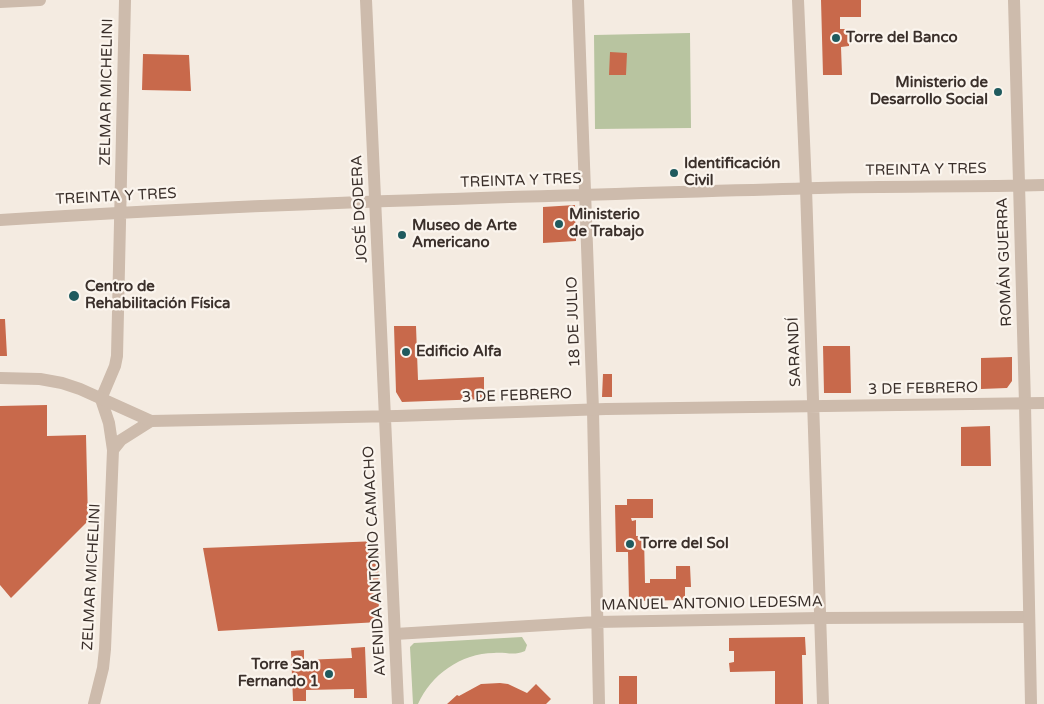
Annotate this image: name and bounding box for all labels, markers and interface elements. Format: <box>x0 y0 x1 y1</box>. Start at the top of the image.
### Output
street label: ZELMAR MICHELINI <box>97 18 117 166</box>
place label: Torre del Banco <box>846 29 958 47</box>
marker: Torre del Banco <box>830 32 842 44</box>
place label: Ministerio de Desarrollo Social <box>870 74 988 109</box>
marker: Ministerio de Desarrollo Social <box>992 86 1004 98</box>
street label: JOSÉ DODERA <box>348 155 372 263</box>
place label: Identificación Civil <box>684 155 780 190</box>
street label: TREINTA Y TRES <box>865 160 987 180</box>
marker: Identificación Civil <box>668 167 680 179</box>
street label: TREINTA Y TRES <box>460 170 582 192</box>
street label: TREINTA Y TRES <box>55 185 177 209</box>
street label: ROMÁN GUERRA <box>994 197 1016 327</box>
place label: Ministerio de Trabajo <box>569 206 644 241</box>
place label: Museo de Arte Americano <box>412 217 517 252</box>
marker: Ministerio de Trabajo <box>553 218 565 230</box>
marker: Museo de Arte Americano <box>396 229 408 241</box>
street label: 18 DE JULIO <box>563 276 585 368</box>
place label: Centro de Rehabilitación Física <box>85 278 230 313</box>
marker: Centro de Rehabilitación Física <box>67 289 81 303</box>
street label: SARANDÍ <box>785 317 805 387</box>
place label: Edificio Alfa <box>416 343 502 361</box>
marker: Edificio Alfa <box>400 346 412 358</box>
street label: 3 DE FEBRERO <box>868 379 978 399</box>
street label: 3 DE FEBRERO <box>462 385 572 407</box>
street label: AVENIDA ANTONIO CAMACHO <box>360 445 390 677</box>
street label: ZELMAR MICHELINI <box>79 503 105 651</box>
place label: Torre del Sol <box>640 535 729 553</box>
marker: Torre del Sol <box>624 538 636 550</box>
street label: MANUEL ANTONIO LEDESMA <box>601 593 823 615</box>
place label: Torre San Fernando 1 <box>238 656 319 691</box>
marker: Torre San Fernando 1 <box>323 668 335 680</box>

